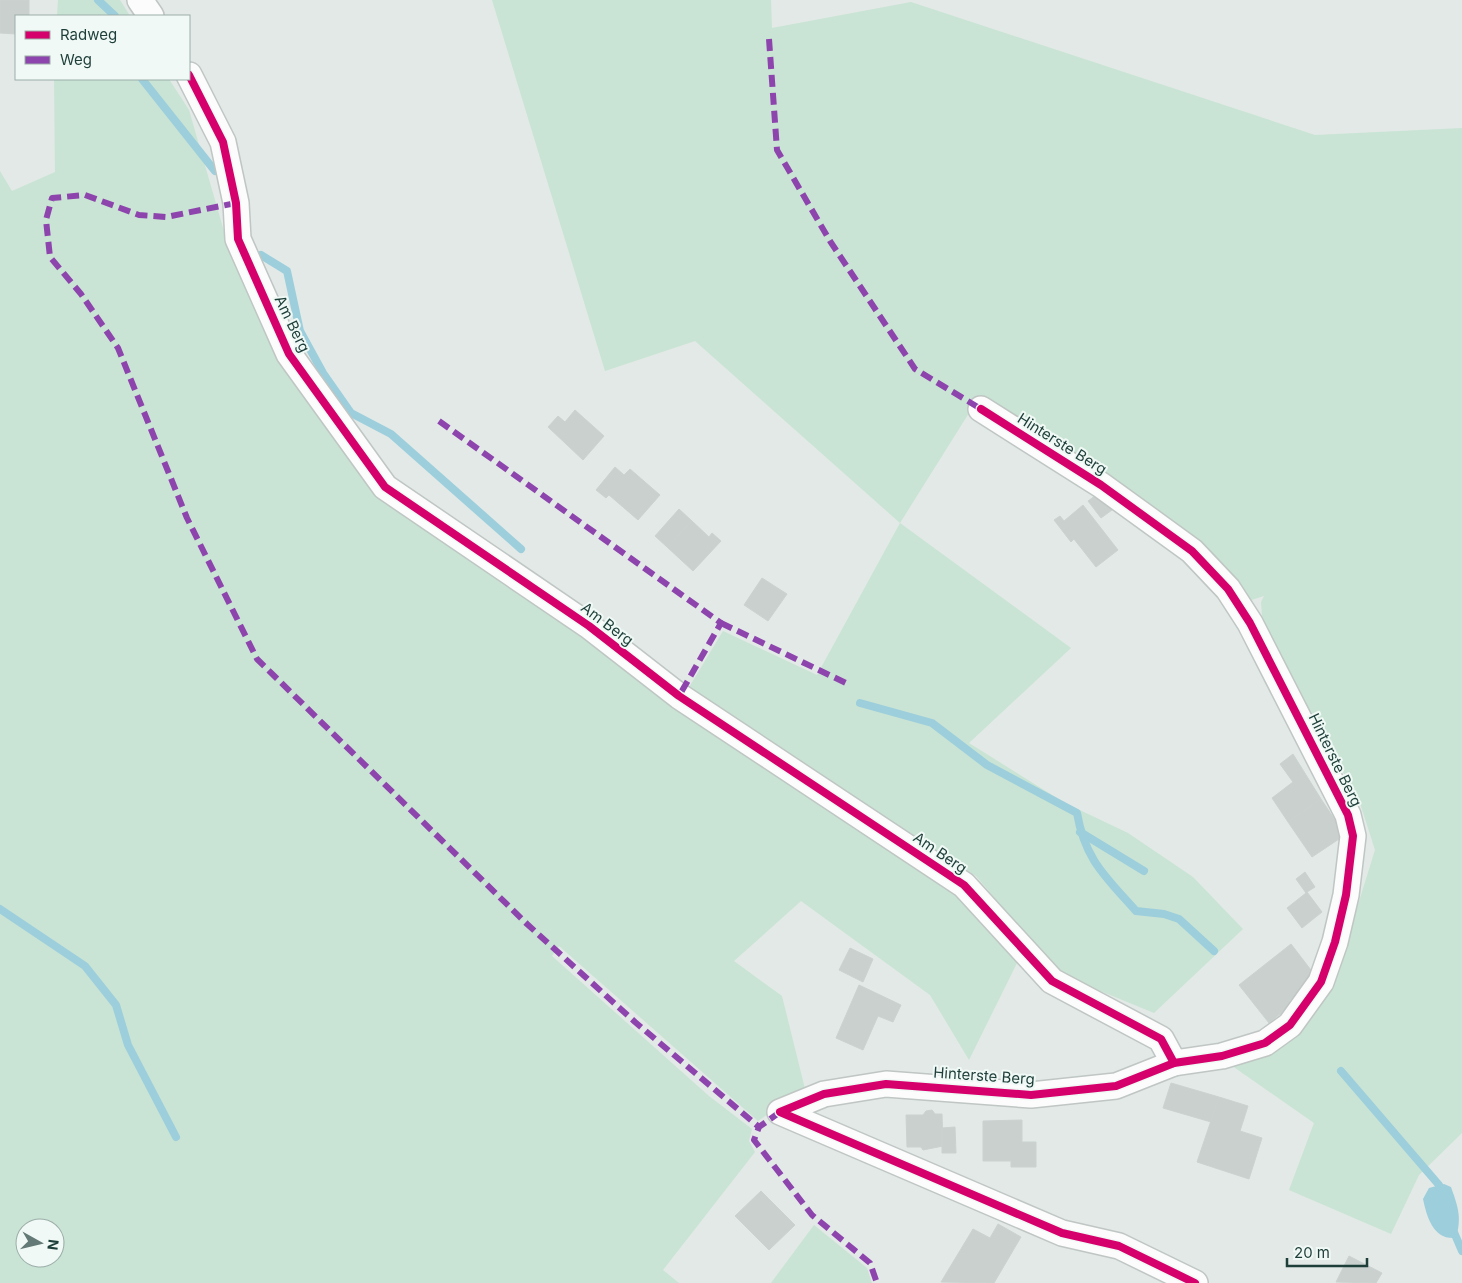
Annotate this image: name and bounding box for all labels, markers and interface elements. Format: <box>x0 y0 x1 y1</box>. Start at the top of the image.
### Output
legend <box>15 15 190 80</box>
text: Radweg <box>60 25 117 44</box>
text: Weg <box>60 50 92 69</box>
street label: Am Berg <box>271 292 314 355</box>
street label: Hinterste Berg <box>1014 409 1110 479</box>
street label: Am Berg <box>577 598 637 650</box>
street label: Hinterste Berg <box>1305 710 1366 810</box>
street label: Am Berg <box>910 828 971 877</box>
street label: Hinterste Berg <box>933 1062 1035 1089</box>
north arrow <box>15 1218 65 1268</box>
scale bar <box>1287 1236 1367 1268</box>
text: N <box>44 1238 63 1251</box>
text: 20 m <box>1294 1243 1330 1262</box>

